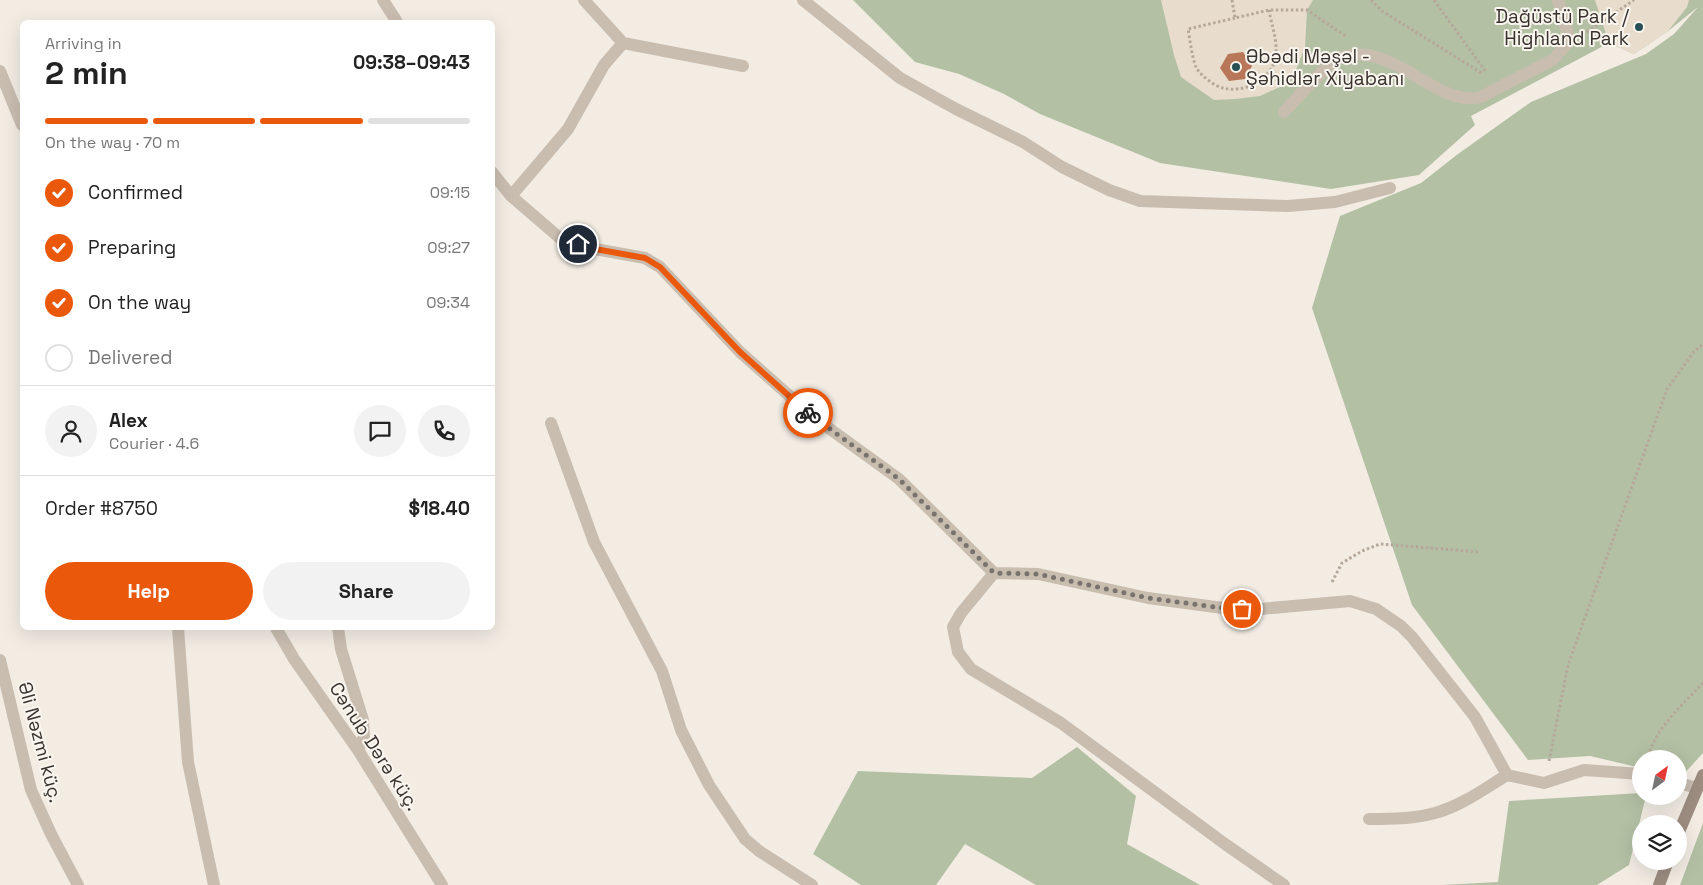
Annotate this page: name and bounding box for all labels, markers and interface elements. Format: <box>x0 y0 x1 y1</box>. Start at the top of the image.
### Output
place label: Dağüstü Park / Highland Park <box>1495 4 1630 51</box>
marker: Dağüstü Park / Highland Park <box>1633 21 1645 33</box>
text: Arriving in <box>45 33 122 54</box>
place label: Əbədi Məşəl - Şəhidlər Xiyabanı <box>1246 44 1404 91</box>
text: 09:38–09:43 <box>353 50 470 75</box>
text: 2 min <box>45 53 128 93</box>
marker: Əbədi Məşəl - Şəhidlər Xiyabanı <box>1230 61 1242 73</box>
text: On the way · 70 m <box>45 132 180 153</box>
icon: check <box>45 179 73 207</box>
text: Confirmed <box>88 180 183 205</box>
text: 09:15 <box>430 182 470 203</box>
pin <box>557 223 599 265</box>
icon: home <box>564 230 592 258</box>
icon: check <box>45 234 73 262</box>
text: Preparing <box>88 235 176 260</box>
text: 09:27 <box>427 237 470 258</box>
icon: check <box>45 289 73 317</box>
text: On the way <box>88 290 191 315</box>
text: 09:34 <box>426 292 470 313</box>
text: Delivered <box>88 345 173 370</box>
courier <box>783 388 833 438</box>
icon: bike <box>794 399 822 427</box>
button: person <box>45 405 97 457</box>
button: chat <box>354 405 406 457</box>
button: phone <box>418 405 470 457</box>
text: Alex <box>109 408 148 433</box>
text: Courier · 4.6 <box>109 433 199 454</box>
text: Order #8750 <box>45 496 158 521</box>
text: $18.40 <box>408 496 470 521</box>
button: Help <box>45 562 253 620</box>
button: Share <box>263 562 470 620</box>
pin <box>1221 588 1263 630</box>
icon: bag <box>1228 595 1256 623</box>
street label: Cənub Dərə küç. <box>324 677 425 815</box>
street label: Əli Nəzmi küç. <box>12 679 69 805</box>
north arrow <box>1632 750 1688 805</box>
map controls <box>1632 750 1687 870</box>
button: layers <box>1632 815 1687 870</box>

